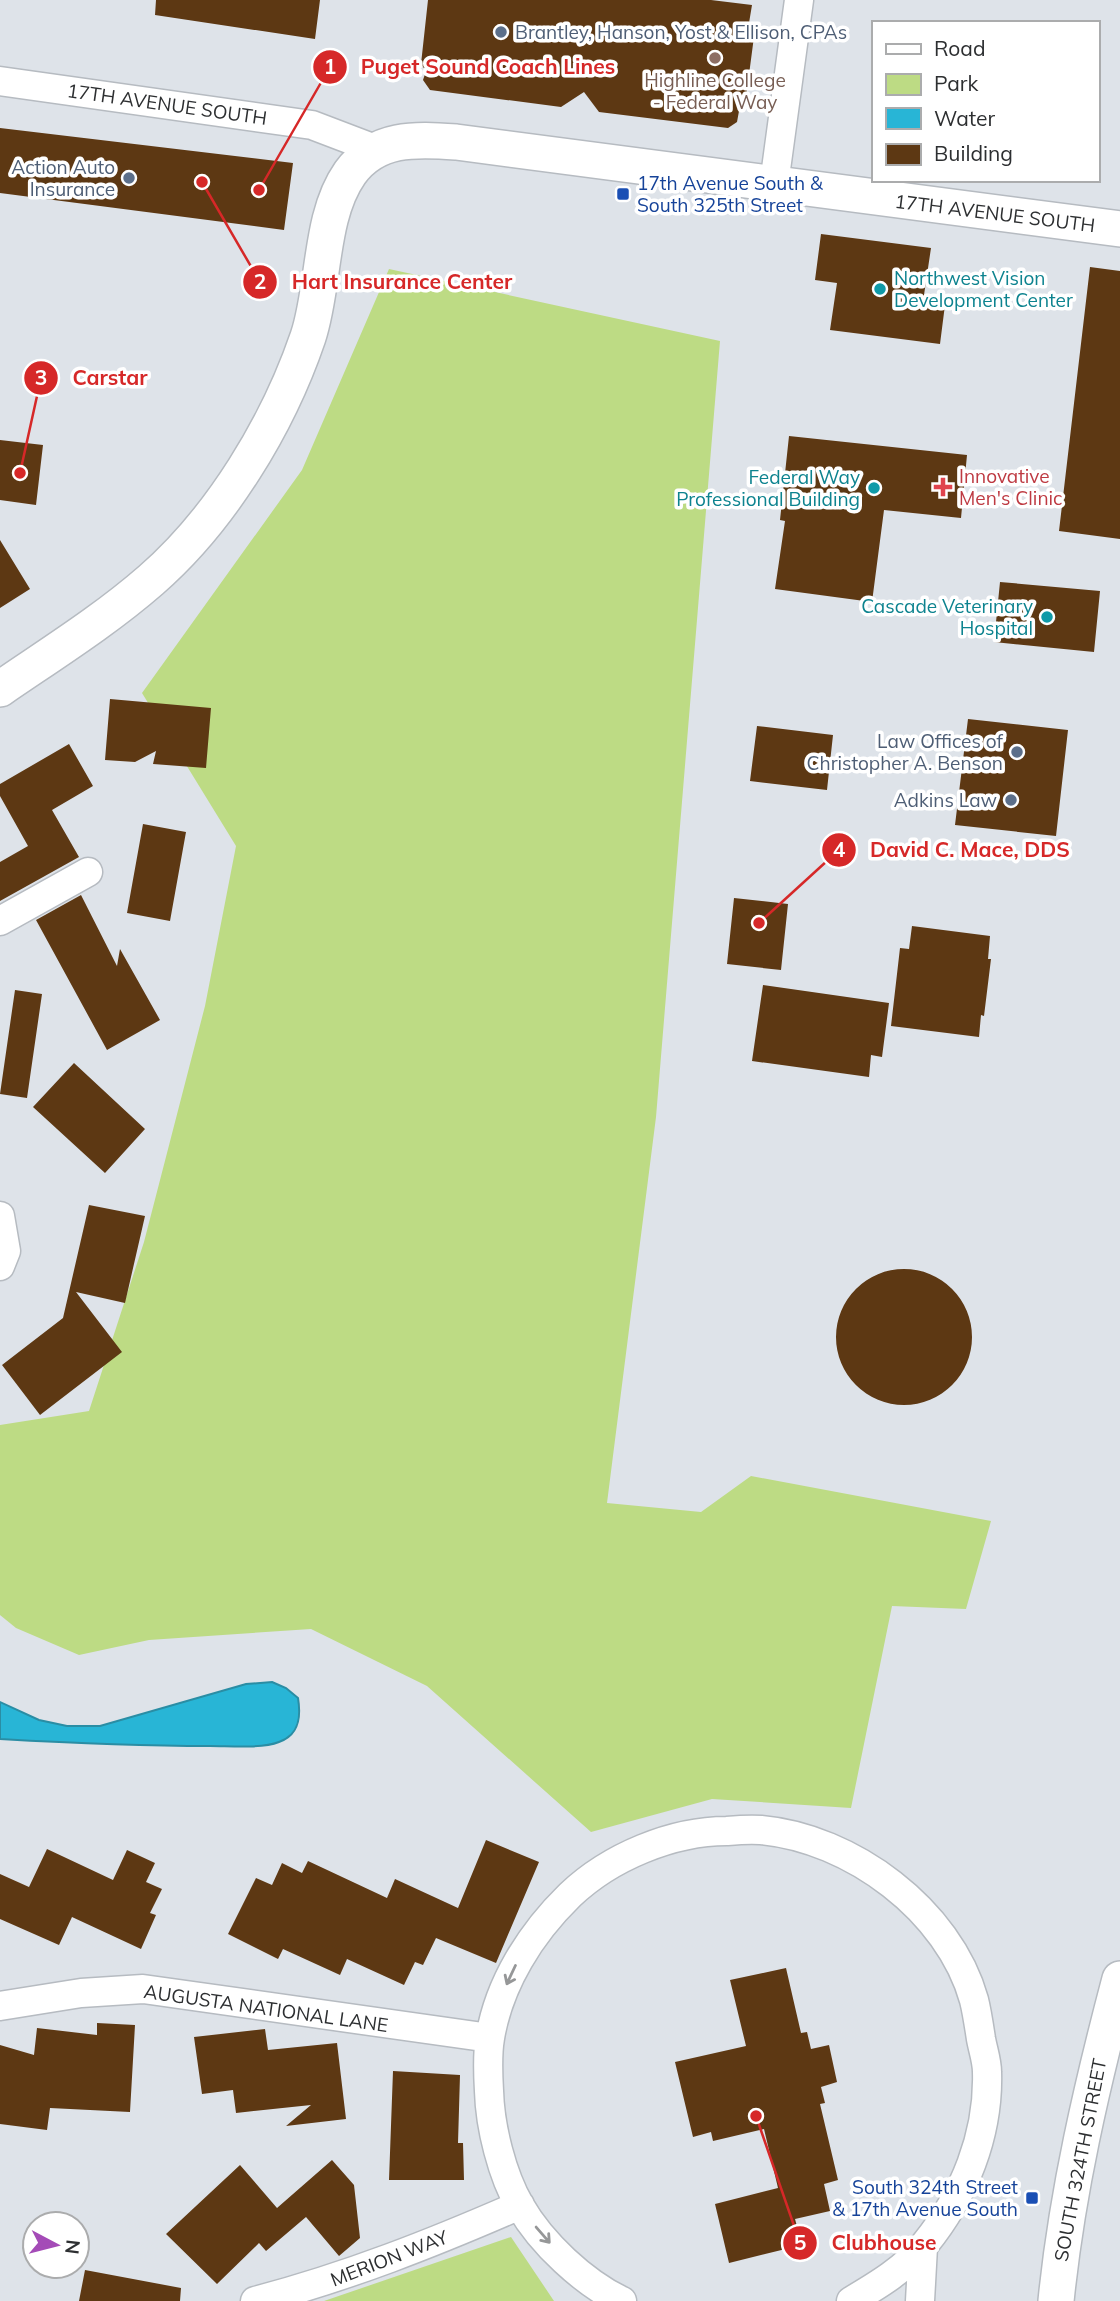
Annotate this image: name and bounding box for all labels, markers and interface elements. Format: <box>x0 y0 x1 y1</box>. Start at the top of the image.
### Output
place label: Brantley, Hanson, Yost & Ellison, CPAs <box>515 20 847 44</box>
legend <box>872 21 1099 182</box>
marker: Brantley, Hanson, Yost & Ellison, CPAs <box>493 24 509 40</box>
text: Road <box>934 35 985 61</box>
callout: Puget Sound Coach Lines <box>312 46 630 88</box>
marker: Highline College - Federal Way <box>707 50 723 66</box>
text: 1 <box>324 53 336 79</box>
text: Puget Sound Coach Lines <box>361 53 615 79</box>
place label: Highline College - Federal Way <box>644 68 786 114</box>
text: Park <box>934 70 978 96</box>
street label: 17TH AVENUE SOUTH <box>65 78 269 130</box>
text: Water <box>934 105 995 131</box>
text: Building <box>934 140 1013 166</box>
place label: Action Auto Insurance <box>11 155 115 201</box>
marker: Action Auto Insurance <box>121 170 137 186</box>
place label: 17th Avenue South & South 325th Street <box>637 171 824 217</box>
marker: 17th Avenue South & South 325th Street <box>615 186 631 202</box>
street label: 17TH AVENUE SOUTH <box>893 189 1097 237</box>
callout: Hart Insurance Center <box>243 261 526 303</box>
place label: Northwest Vision Development Center <box>894 266 1073 312</box>
text: 2 <box>254 268 266 294</box>
text: Hart Insurance Center <box>292 268 513 294</box>
marker: Northwest Vision Development Center <box>872 281 888 297</box>
callout: Carstar <box>24 357 162 399</box>
text: 3 <box>35 364 47 390</box>
text: Carstar <box>73 364 148 390</box>
place label: Innovative Men's Clinic <box>959 464 1062 510</box>
place label: Federal Way Professional Building <box>676 465 860 511</box>
marker: Innovative Men's Clinic <box>933 477 953 497</box>
marker: Federal Way Professional Building <box>866 480 882 496</box>
place label: Cascade Veterinary Hospital <box>861 594 1033 640</box>
marker: Cascade Veterinary Hospital <box>1039 609 1055 625</box>
place label: Law Offices of Christopher A. Benson <box>807 729 1004 775</box>
marker: Law Offices of Christopher A. Benson <box>1009 744 1025 760</box>
place label: Adkins Law <box>894 788 997 812</box>
marker: Adkins Law <box>1003 792 1019 808</box>
callout: David C. Mace, DDS <box>821 829 1084 871</box>
text: 4 <box>833 836 846 862</box>
text: David C. Mace, DDS <box>870 836 1070 862</box>
one-way arrow <box>504 1964 517 1985</box>
street label: AUGUSTA NATIONAL LANE <box>142 1979 390 2037</box>
street label: SOUTH 324TH STREET <box>1049 2056 1112 2264</box>
place label: South 324th Street & 17th Avenue South <box>832 2175 1018 2221</box>
marker: South 324th Street & 17th Avenue South <box>1024 2190 1040 2206</box>
north arrow <box>21 2210 91 2280</box>
callout: Clubhouse <box>783 2222 951 2264</box>
street label: MERION WAY <box>327 2224 451 2291</box>
one-way arrow <box>535 2226 551 2244</box>
text: 5 <box>794 2229 806 2255</box>
text: Clubhouse <box>831 2229 937 2255</box>
text: N <box>60 2238 86 2256</box>

